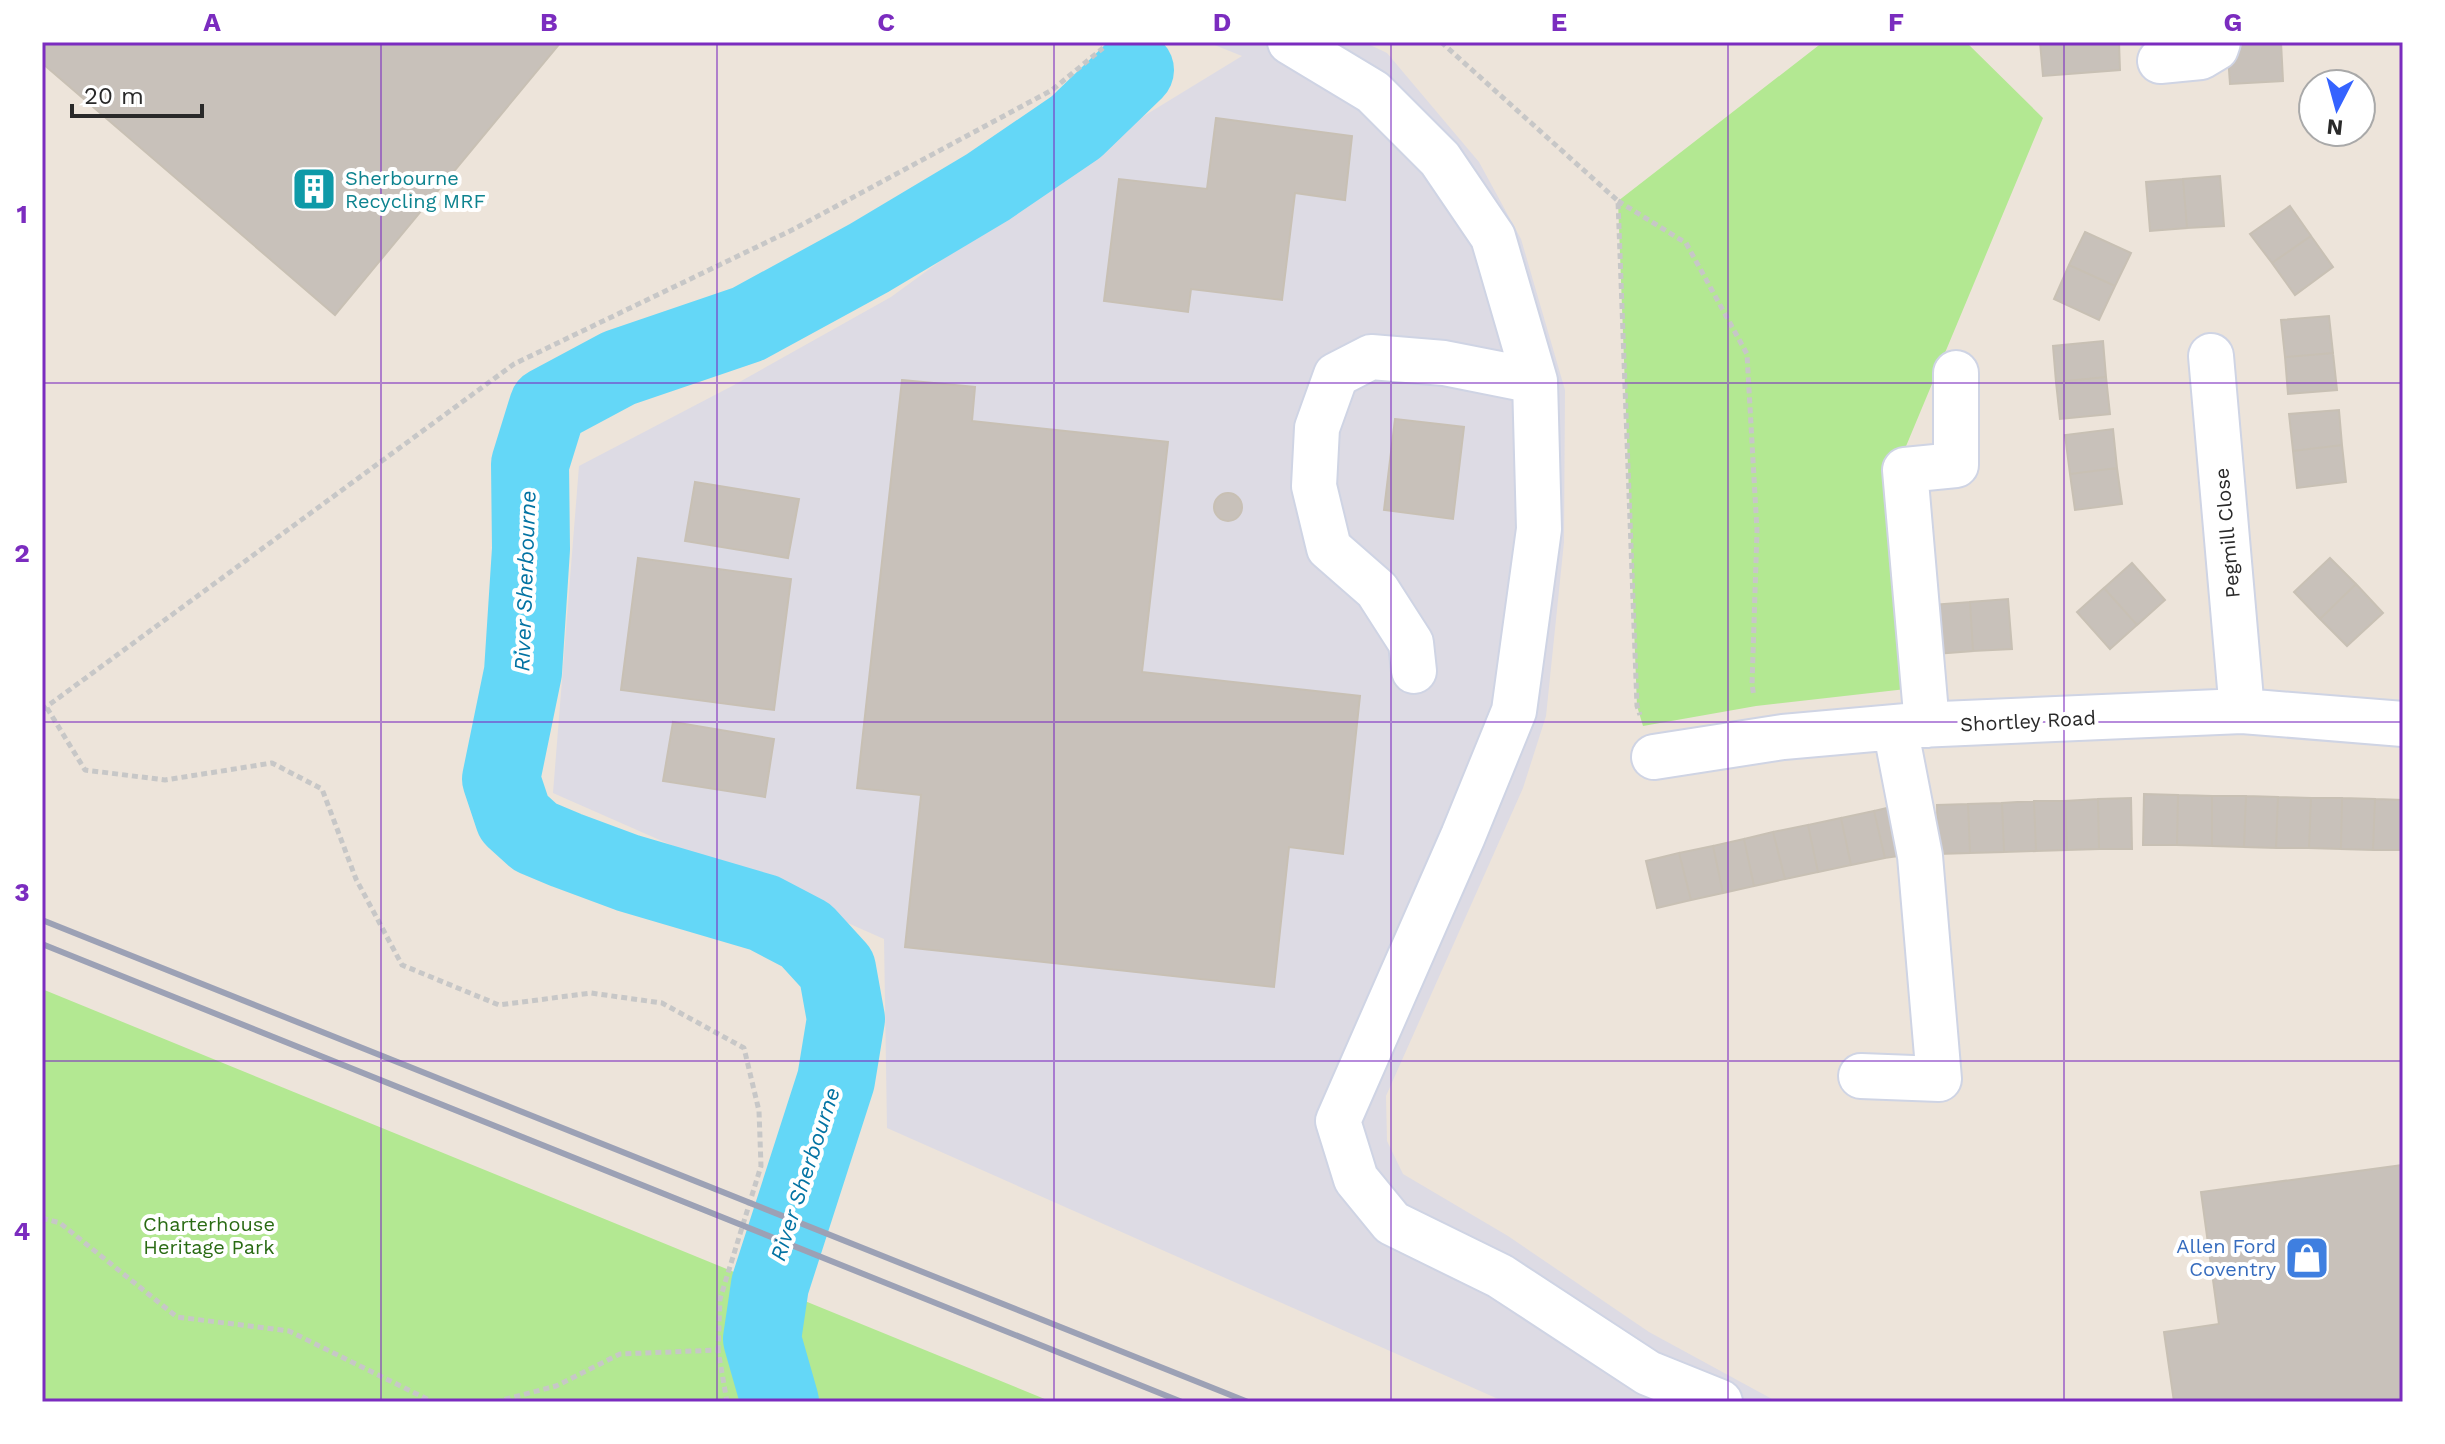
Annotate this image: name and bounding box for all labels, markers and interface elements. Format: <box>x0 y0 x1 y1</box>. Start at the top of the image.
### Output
text: A <box>203 7 221 37</box>
text: B <box>540 7 558 37</box>
text: C <box>877 7 895 37</box>
text: D <box>1213 7 1231 37</box>
text: E <box>1551 7 1567 37</box>
text: F <box>1888 7 1904 37</box>
text: G <box>2224 7 2242 37</box>
scale bar <box>72 68 202 118</box>
north arrow <box>2297 68 2377 148</box>
text: 20 m <box>84 82 144 110</box>
text: N <box>2326 114 2344 141</box>
building icon: Sherbourne Recycling MRF <box>290 165 338 213</box>
place label: Sherbourne Recycling MRF <box>345 166 486 213</box>
text: 1 <box>16 199 28 229</box>
street label: Pegmill Close <box>2209 467 2245 599</box>
water label: River Sherbourne <box>509 490 541 672</box>
text: 2 <box>14 538 30 568</box>
street label: Shortley Road <box>1960 705 2096 737</box>
text: 3 <box>14 877 30 907</box>
water label: River Sherbourne <box>765 1084 845 1264</box>
park label: Charterhouse Heritage Park <box>143 1212 275 1259</box>
text: 4 <box>14 1216 31 1246</box>
place label: Allen Ford Coventry <box>2176 1234 2277 1281</box>
shop icon: Allen Ford Coventry <box>2283 1234 2331 1282</box>

